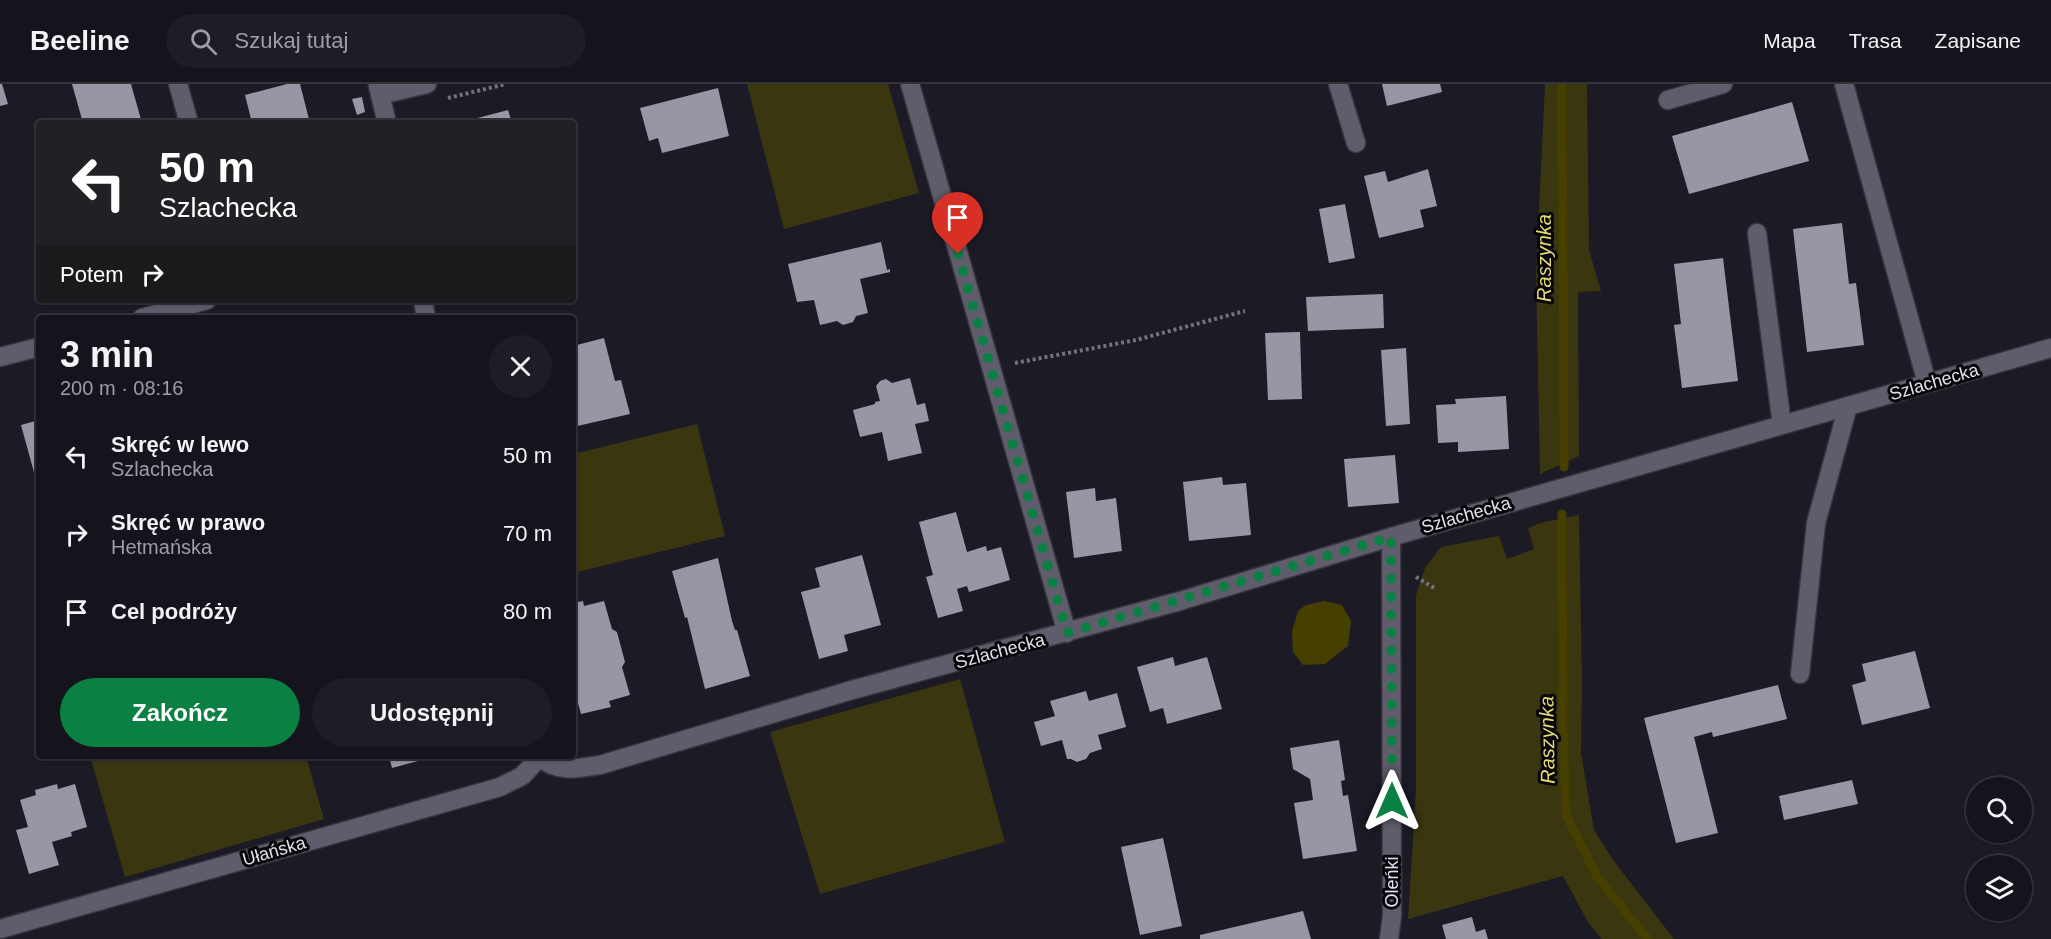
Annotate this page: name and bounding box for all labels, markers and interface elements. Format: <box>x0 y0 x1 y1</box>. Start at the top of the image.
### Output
search box <box>166 14 586 68</box>
text: Beeline <box>30 25 130 56</box>
icon: search <box>187 25 220 58</box>
text: Szukaj tutaj <box>235 28 348 53</box>
text: Mapa <box>1763 29 1816 52</box>
text: Trasa <box>1849 29 1902 52</box>
text: Zapisane <box>1935 29 2021 52</box>
icon: left <box>60 144 138 222</box>
text: 50 m <box>159 144 255 191</box>
pin <box>932 192 983 254</box>
text: Szlachecka <box>159 193 297 223</box>
icon: arrive <box>941 201 974 234</box>
water label: Raszynka <box>1533 214 1555 302</box>
icon: right <box>136 258 169 291</box>
text: Potem <box>60 262 124 287</box>
text: 3 min <box>60 334 154 375</box>
button: close <box>489 335 552 398</box>
street label: Szlachecka <box>1887 359 1982 404</box>
text: 200 m · 08:16 <box>60 377 183 399</box>
text: Skręć w lewo <box>111 432 249 457</box>
icon: left <box>60 440 93 473</box>
text: 50 m <box>503 443 552 468</box>
text: Szlachecka <box>111 458 213 480</box>
street label: Szlachecka <box>1419 492 1514 537</box>
text: Skręć w prawo <box>111 510 265 535</box>
icon: right <box>60 518 93 551</box>
text: 70 m <box>503 521 552 546</box>
text: Hetmańska <box>111 536 212 558</box>
icon: arrive <box>60 596 93 629</box>
text: Cel podróży <box>111 599 237 624</box>
text: 80 m <box>503 599 552 624</box>
street label: Szlachecka <box>953 629 1048 673</box>
button: Zakończ <box>60 678 300 747</box>
button: Udostępnij <box>312 678 552 747</box>
water label: Raszynka <box>1535 696 1559 784</box>
position arrow <box>1360 769 1424 833</box>
map controls <box>1966 777 2032 921</box>
button: search <box>1966 777 2032 843</box>
street label: Ułańska <box>240 832 309 870</box>
button: layers <box>1966 855 2032 921</box>
street label: Oleńki <box>1382 856 1402 908</box>

